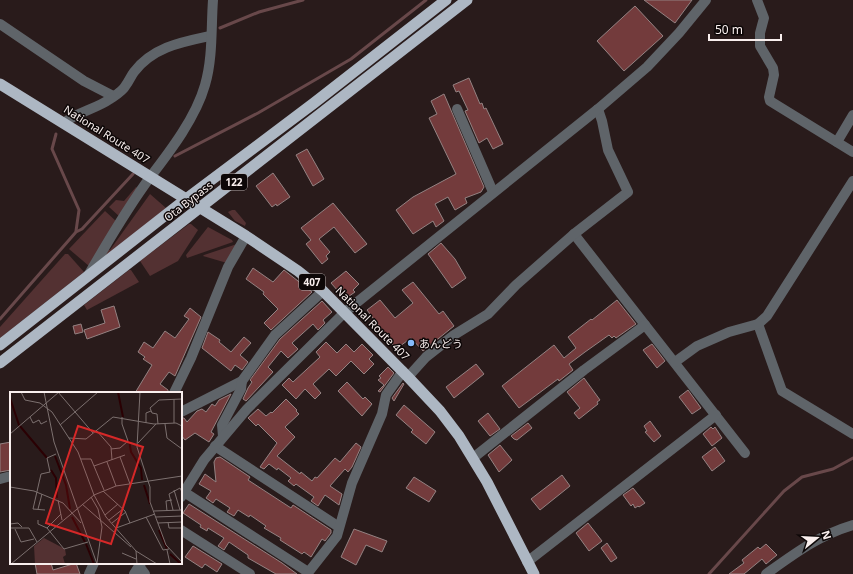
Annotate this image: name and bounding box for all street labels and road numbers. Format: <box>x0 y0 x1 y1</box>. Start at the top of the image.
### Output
street label: National Route 407 <box>61 101 153 167</box>
road number: 122 <box>221 174 247 190</box>
street label: Ota Bypass <box>161 177 215 225</box>
road number: 407 <box>299 274 325 290</box>
street label: National Route 407 <box>333 283 413 363</box>

